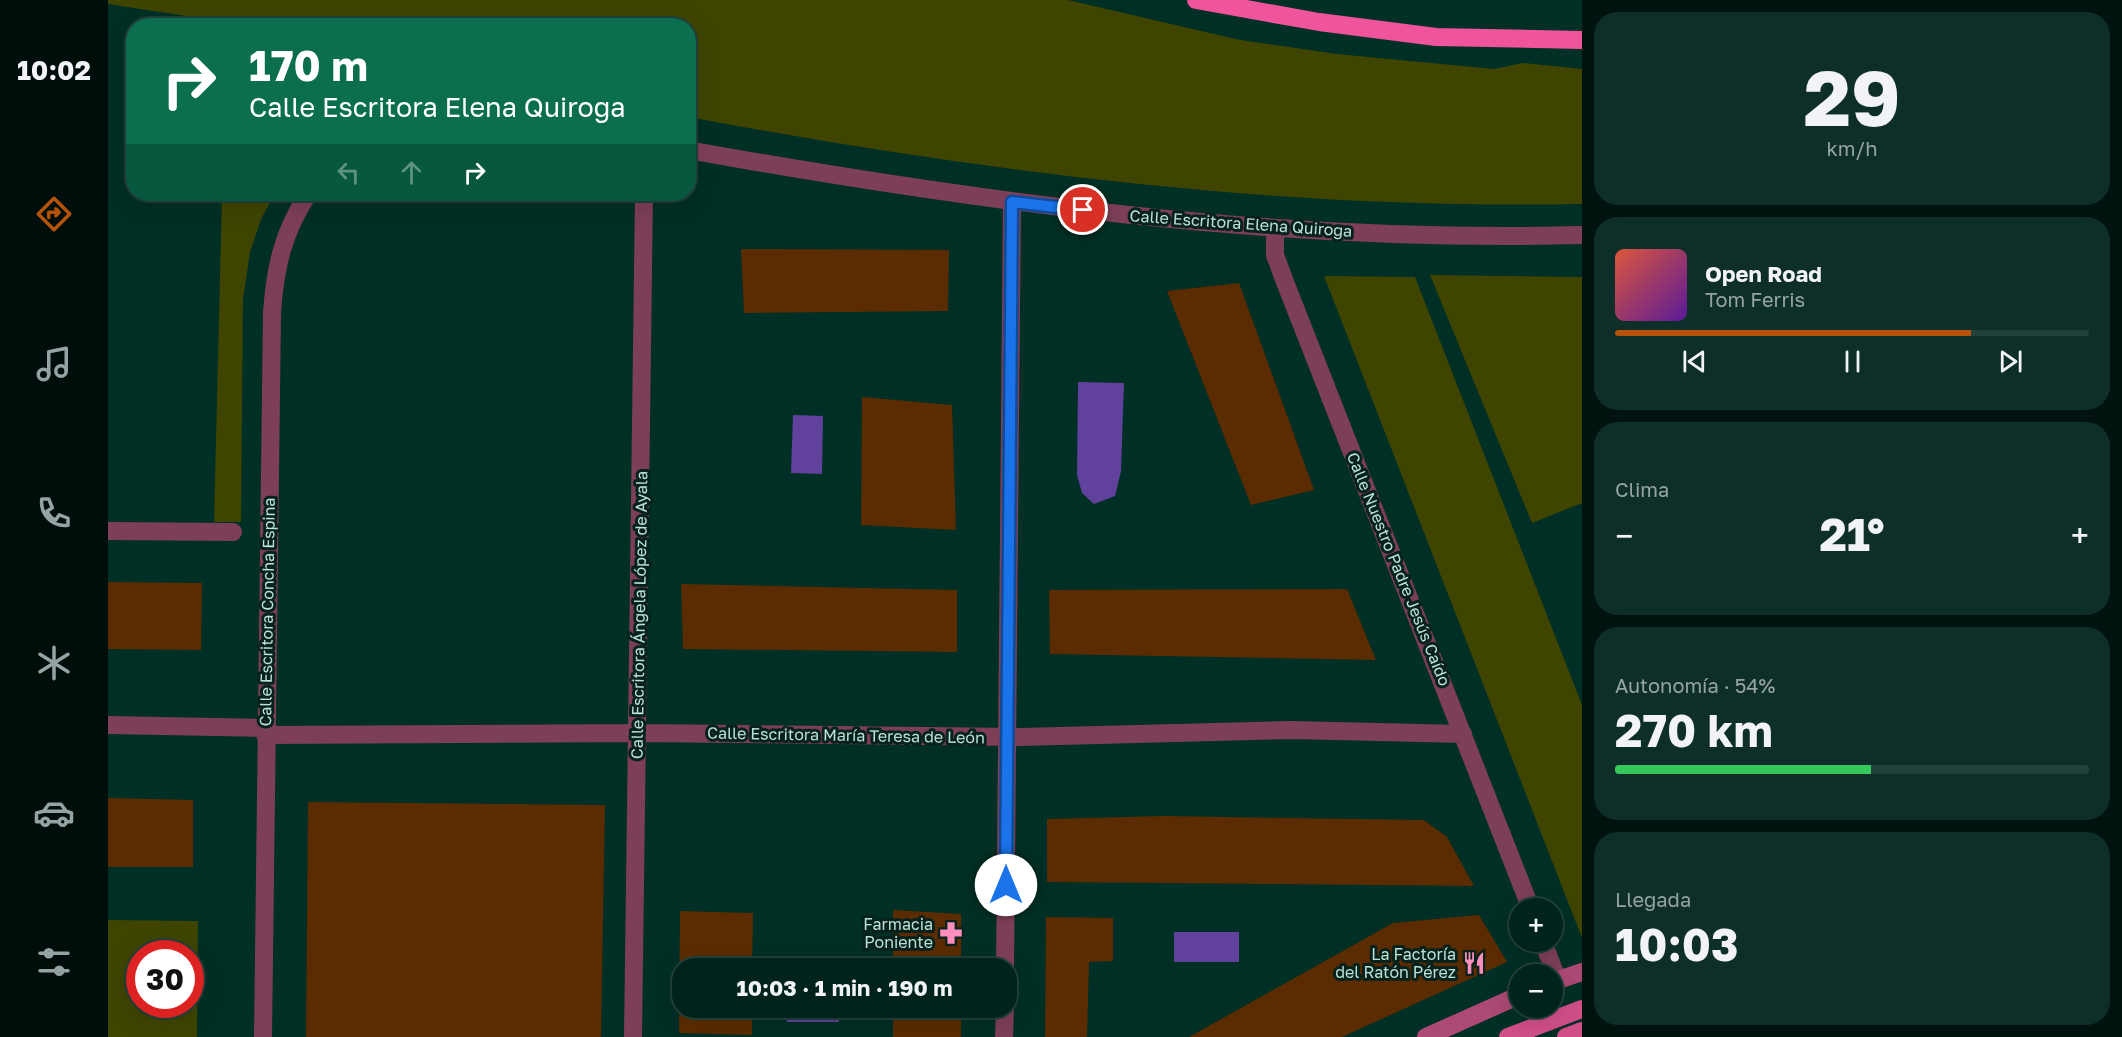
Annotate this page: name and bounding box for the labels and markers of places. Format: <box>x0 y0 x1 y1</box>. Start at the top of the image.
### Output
pin <box>1057 184 1108 235</box>
place label: Farmacia Poniente <box>863 914 933 952</box>
pharmacy icon: Farmacia Poniente <box>938 920 964 946</box>
place label: La Factoría del Ratón Pérez <box>1335 944 1456 982</box>
restaurant icon: La Factoría del Ratón Pérez <box>1461 950 1487 976</box>

